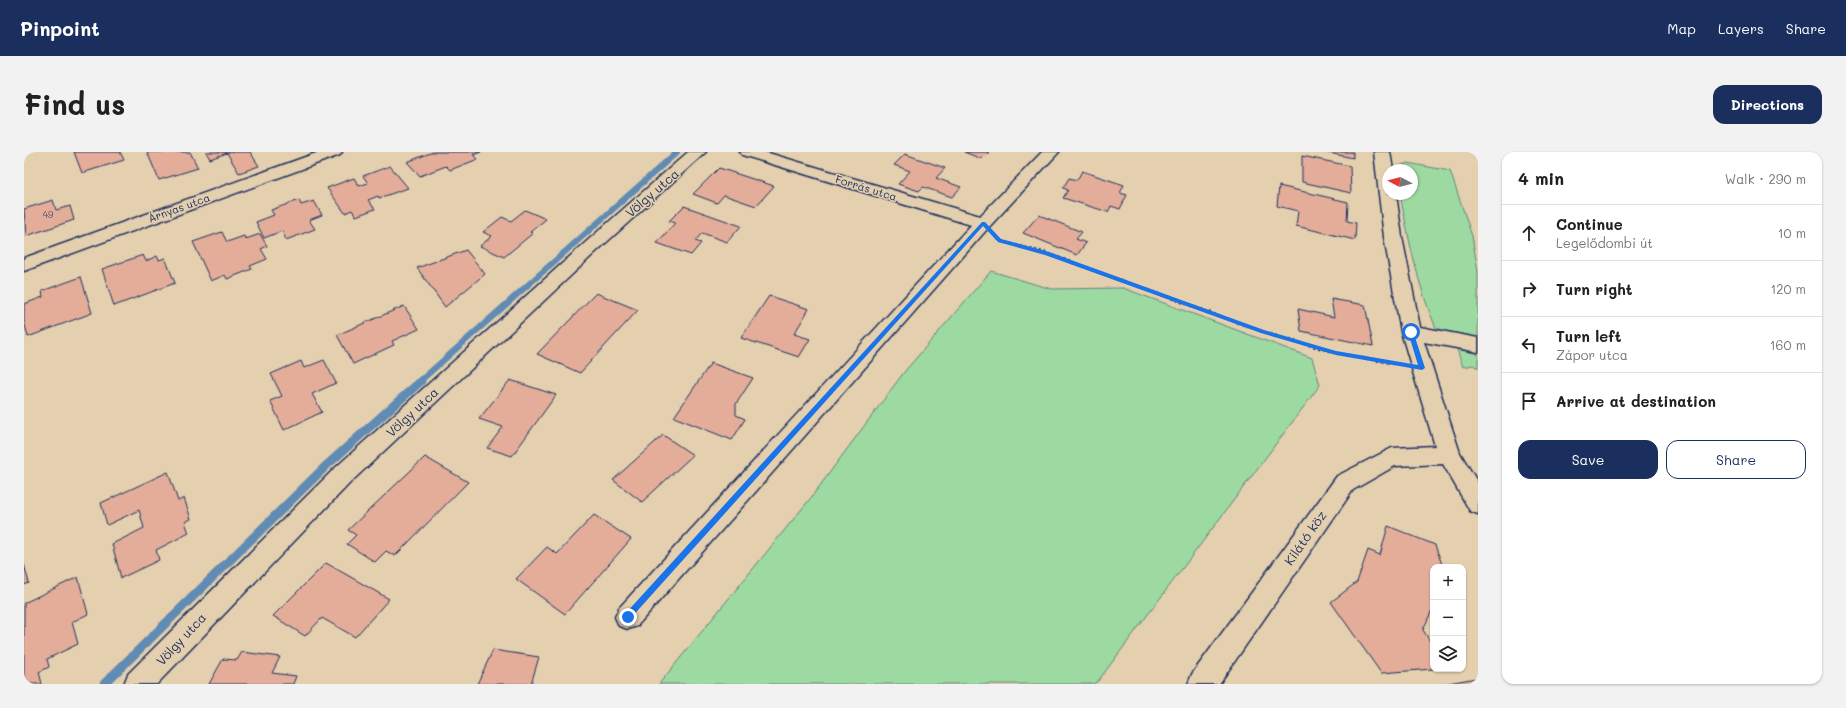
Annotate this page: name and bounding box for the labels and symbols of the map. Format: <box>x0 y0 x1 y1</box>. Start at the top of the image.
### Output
north arrow <box>1382 164 1418 200</box>
street label: Völgy utca <box>621 165 682 221</box>
street label: Forrás utca <box>834 171 899 204</box>
street label: Árnyas utca <box>146 189 212 226</box>
house number: 49 <box>43 209 54 220</box>
route start <box>1402 323 1420 341</box>
street label: Völgy utca <box>382 383 441 440</box>
street label: Kilátó köz <box>1280 507 1330 568</box>
route end <box>619 608 637 626</box>
street label: Völgy utca <box>152 609 209 668</box>

